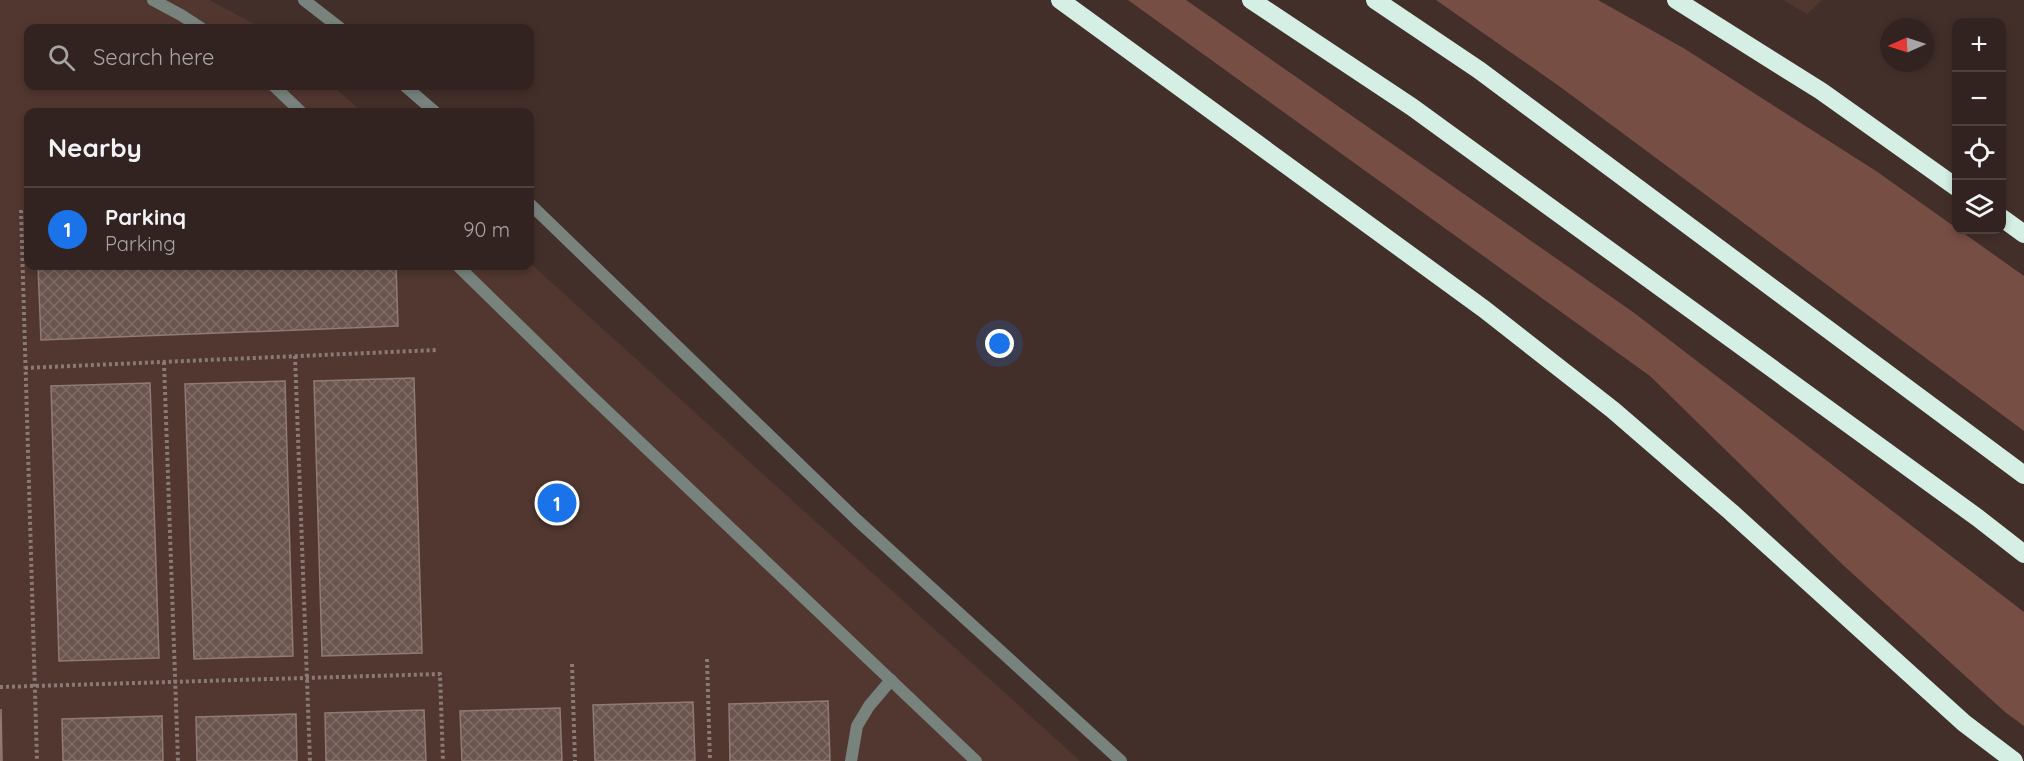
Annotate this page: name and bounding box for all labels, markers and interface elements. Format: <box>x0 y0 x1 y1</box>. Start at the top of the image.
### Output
north arrow <box>1880 18 1934 72</box>
map controls <box>1952 18 2006 234</box>
button: + <box>1952 18 2006 72</box>
search box <box>24 24 534 90</box>
icon: search <box>45 41 78 74</box>
text: Search here <box>93 43 214 71</box>
button: − <box>1952 72 2006 126</box>
button: locate <box>1952 126 2006 180</box>
text: Nearby <box>48 131 142 164</box>
button: layers <box>1952 180 2006 234</box>
text: Parkinq <box>105 203 186 231</box>
text: 1 <box>64 217 71 242</box>
text: 90 m <box>463 217 510 242</box>
text: Parking <box>105 231 176 256</box>
your location <box>985 329 1014 358</box>
pin: 1 <box>538 480 576 526</box>

